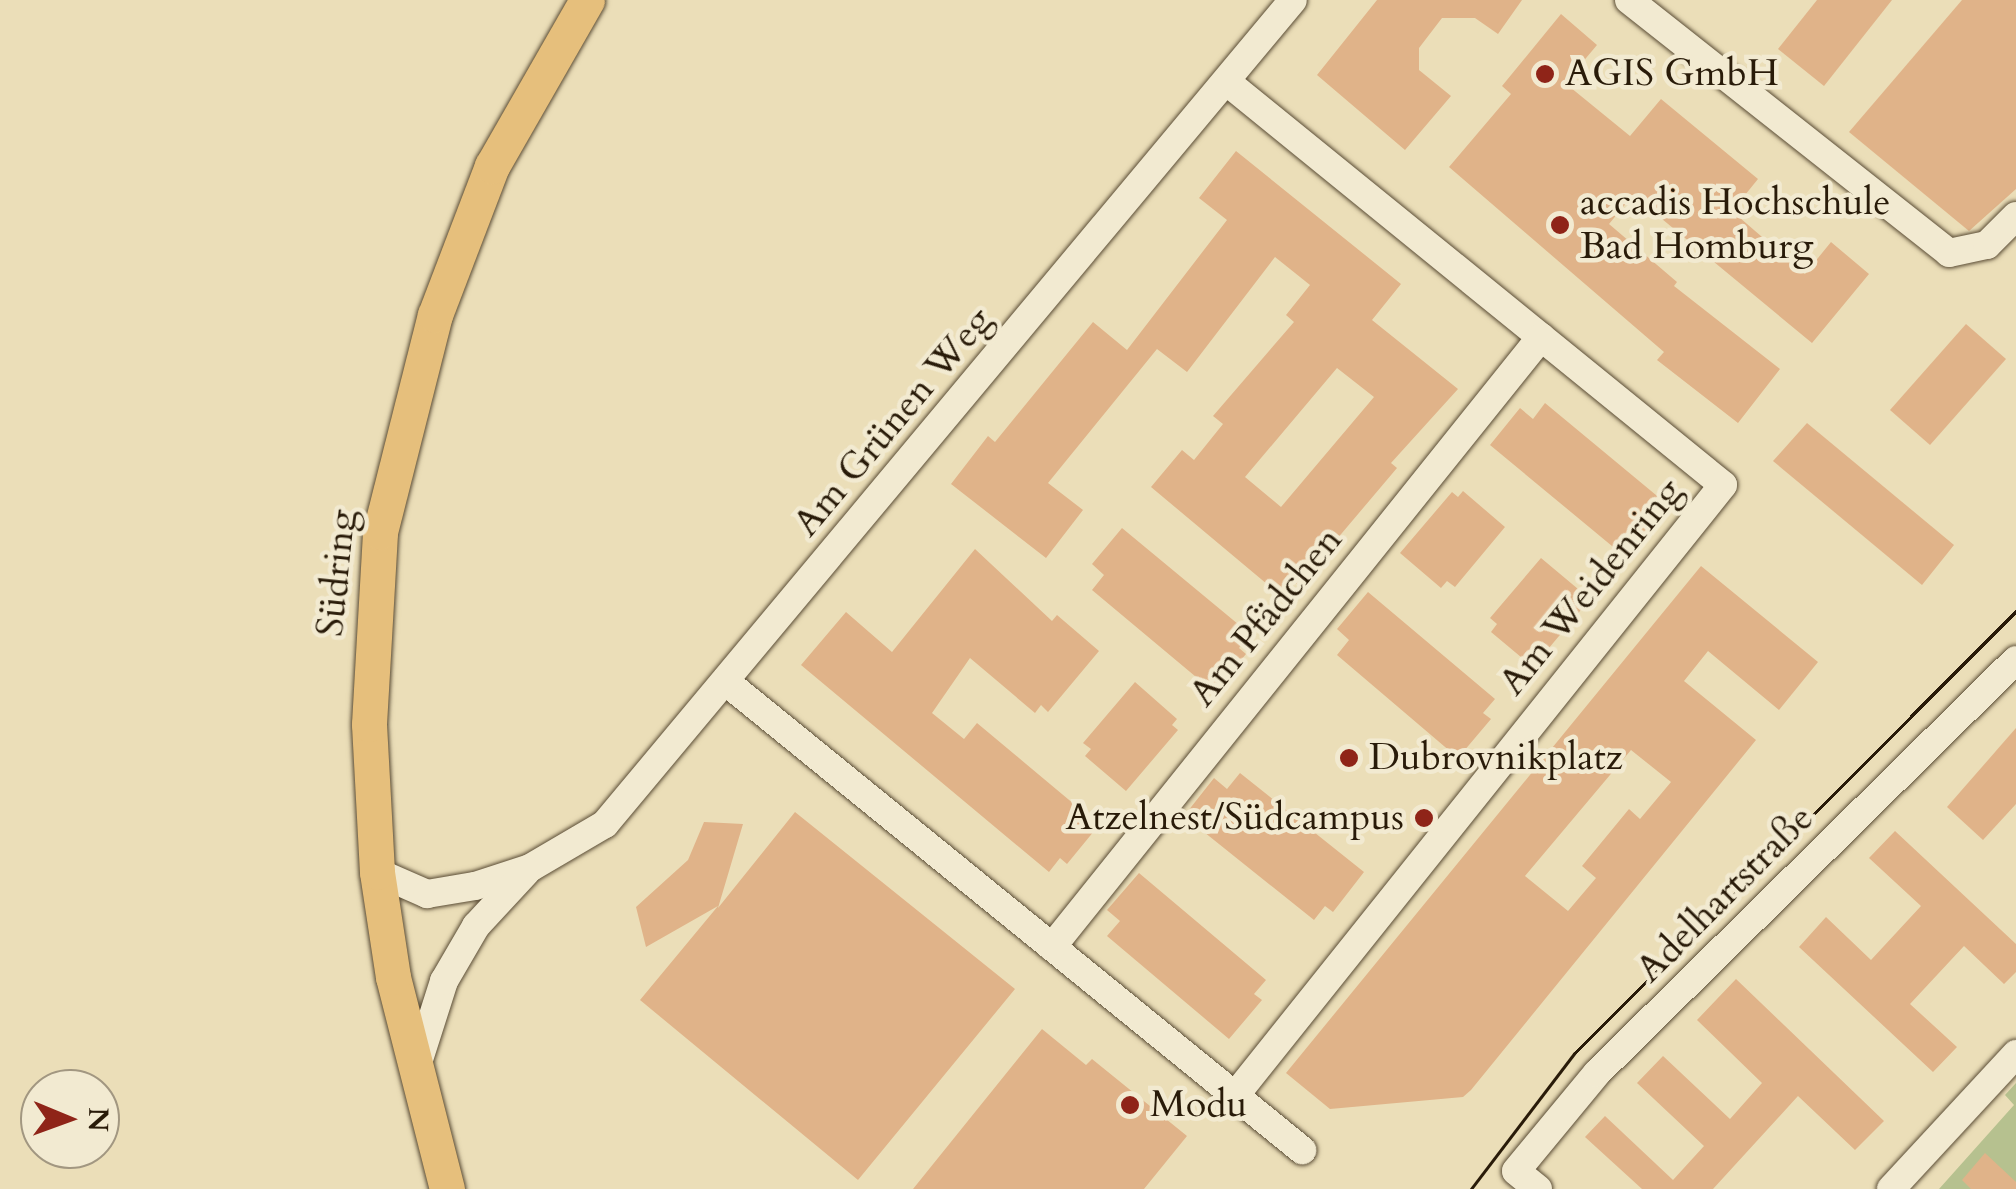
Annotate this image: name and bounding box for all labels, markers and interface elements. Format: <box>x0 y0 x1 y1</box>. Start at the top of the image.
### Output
place label: AGIS GmbH <box>1565 51 1779 97</box>
marker: AGIS GmbH <box>1534 63 1556 85</box>
place label: accadis Hochschule Bad Homburg <box>1580 180 1890 270</box>
marker: accadis Hochschule Bad Homburg <box>1549 214 1571 236</box>
street label: Am Grünen Weg <box>784 298 1002 546</box>
street label: Am Weidenring <box>1490 469 1692 705</box>
street label: Südring <box>308 507 366 639</box>
street label: Am Pfädchen <box>1180 518 1352 716</box>
place label: Dubrovnikplatz <box>1369 735 1623 781</box>
marker: Dubrovnikplatz <box>1338 747 1360 769</box>
place label: Atzelnest/Südcampus <box>1065 795 1404 841</box>
street label: Adelhartstraße <box>1627 796 1823 992</box>
marker: Atzelnest/Südcampus <box>1413 807 1435 829</box>
north arrow <box>20 1069 120 1169</box>
place label: Modu <box>1150 1082 1247 1128</box>
marker: Modu <box>1119 1094 1141 1116</box>
text: N <box>79 1107 117 1132</box>

